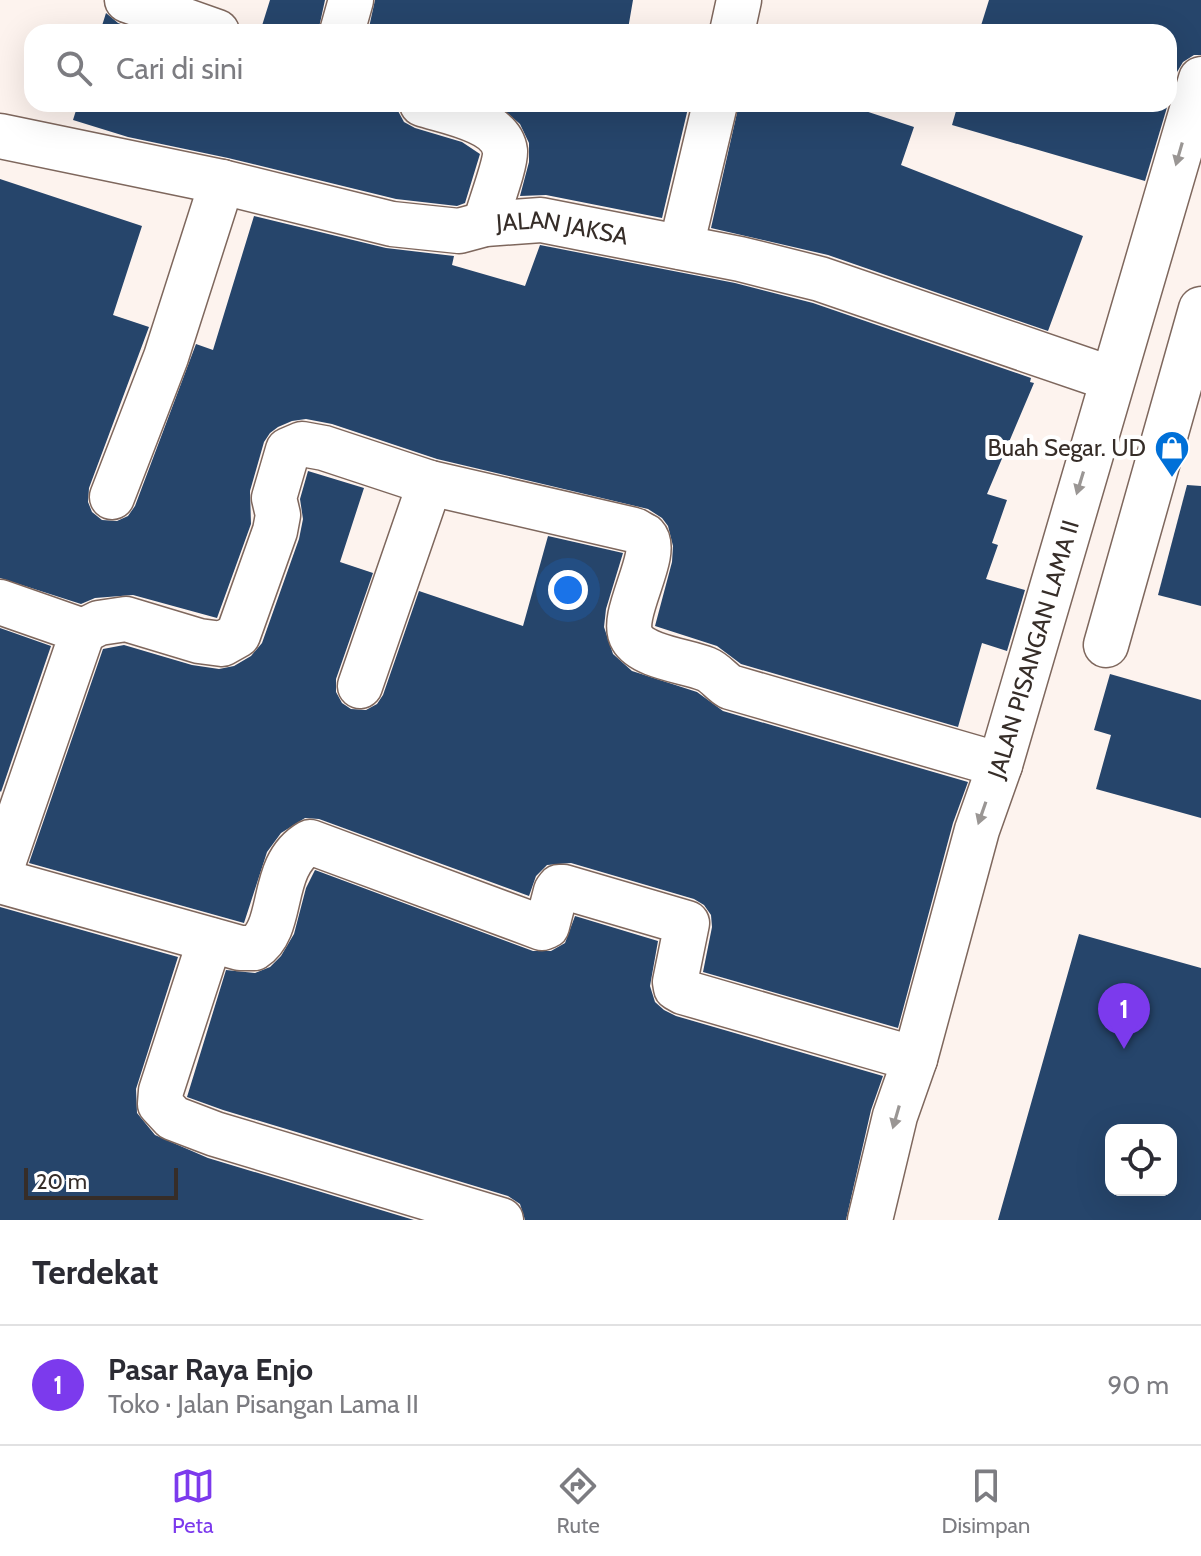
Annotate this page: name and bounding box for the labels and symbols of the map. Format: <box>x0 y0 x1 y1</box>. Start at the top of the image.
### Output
one-way arrow <box>1172 142 1185 166</box>
street label: JALAN JAKSA <box>494 205 631 251</box>
shop icon: Buah Segar. UD <box>1153 429 1191 479</box>
place label: Buah Segar. UD <box>987 433 1146 462</box>
one-way arrow <box>1073 472 1086 496</box>
street label: JALAN PISANGAN LAMA II <box>981 517 1085 783</box>
your location <box>548 570 588 610</box>
one-way arrow <box>976 801 988 825</box>
pin: 1 <box>1098 983 1150 1049</box>
one-way arrow <box>889 1105 902 1129</box>
scale bar <box>24 1164 178 1200</box>

